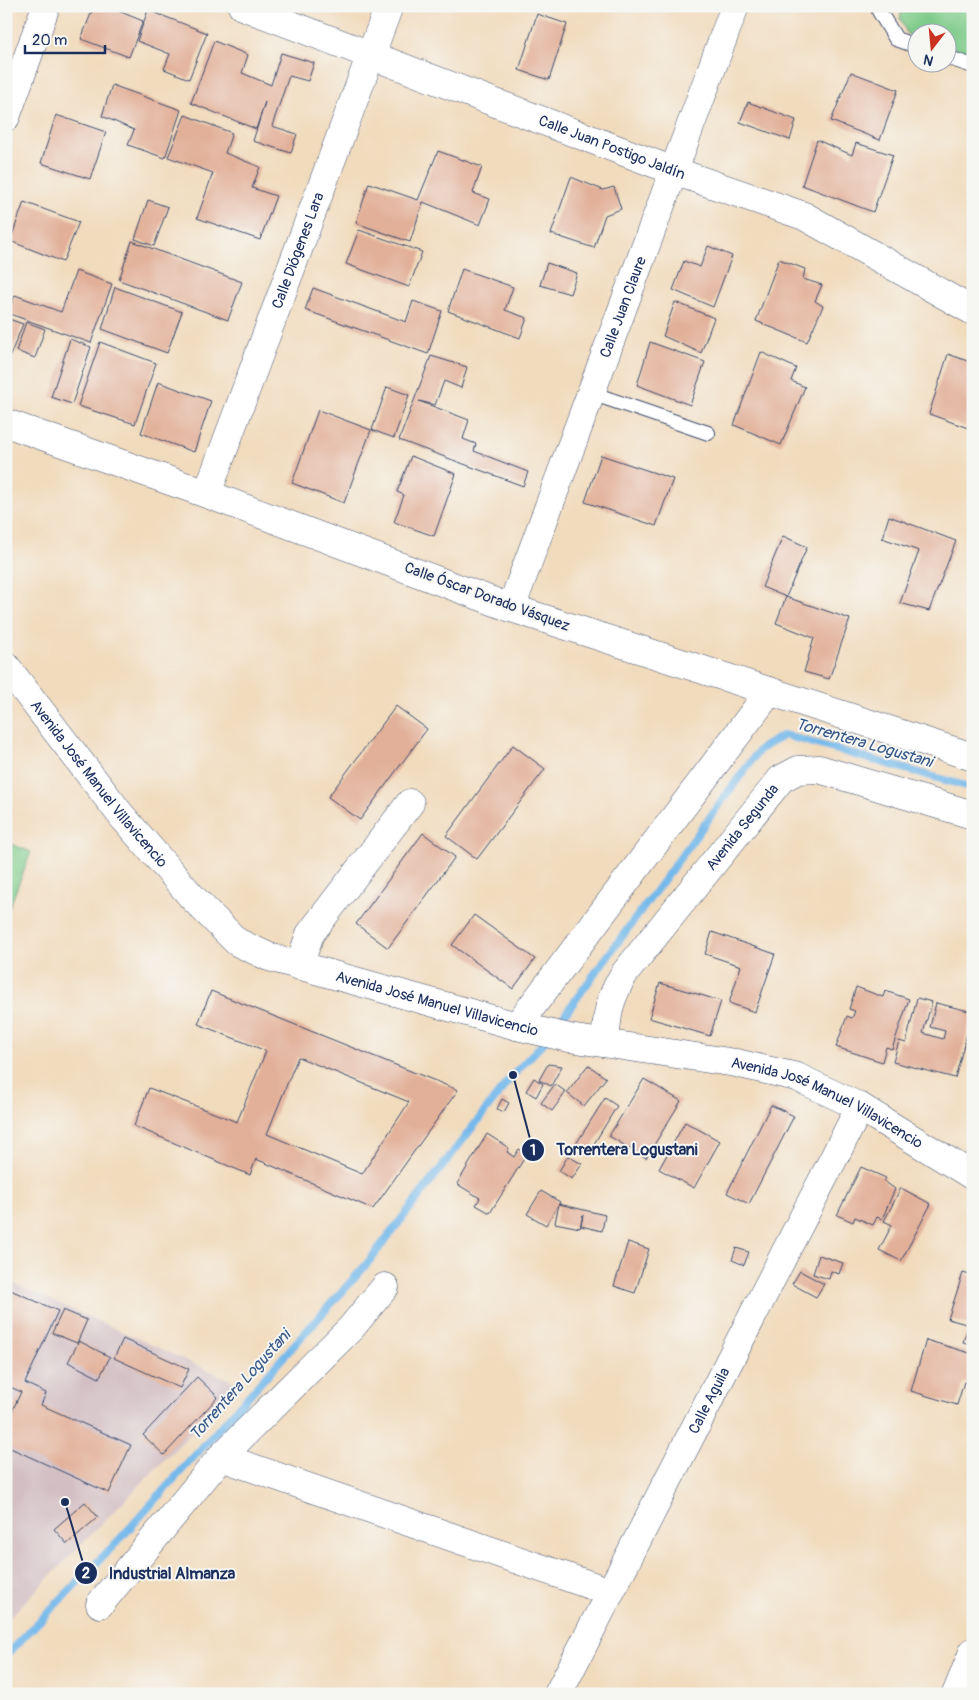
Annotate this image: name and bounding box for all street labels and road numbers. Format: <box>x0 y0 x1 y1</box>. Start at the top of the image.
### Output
street label: Calle Juan Postigo Jaldín <box>536 111 688 184</box>
street label: Calle Diógenes Lara <box>268 190 328 311</box>
street label: Calle Juan Claure <box>595 253 651 360</box>
street label: Calle Óscar Dorado Vásquez <box>402 558 572 636</box>
street label: Avenida José Manuel Villavicencio <box>26 696 172 871</box>
street label: Avenida Segunda <box>702 780 783 874</box>
street label: Avenida José Manuel Villavicencio <box>334 967 540 1040</box>
street label: Avenida José Manuel Villavicencio <box>730 1053 926 1153</box>
street label: Calle Aguila <box>684 1364 734 1437</box>

